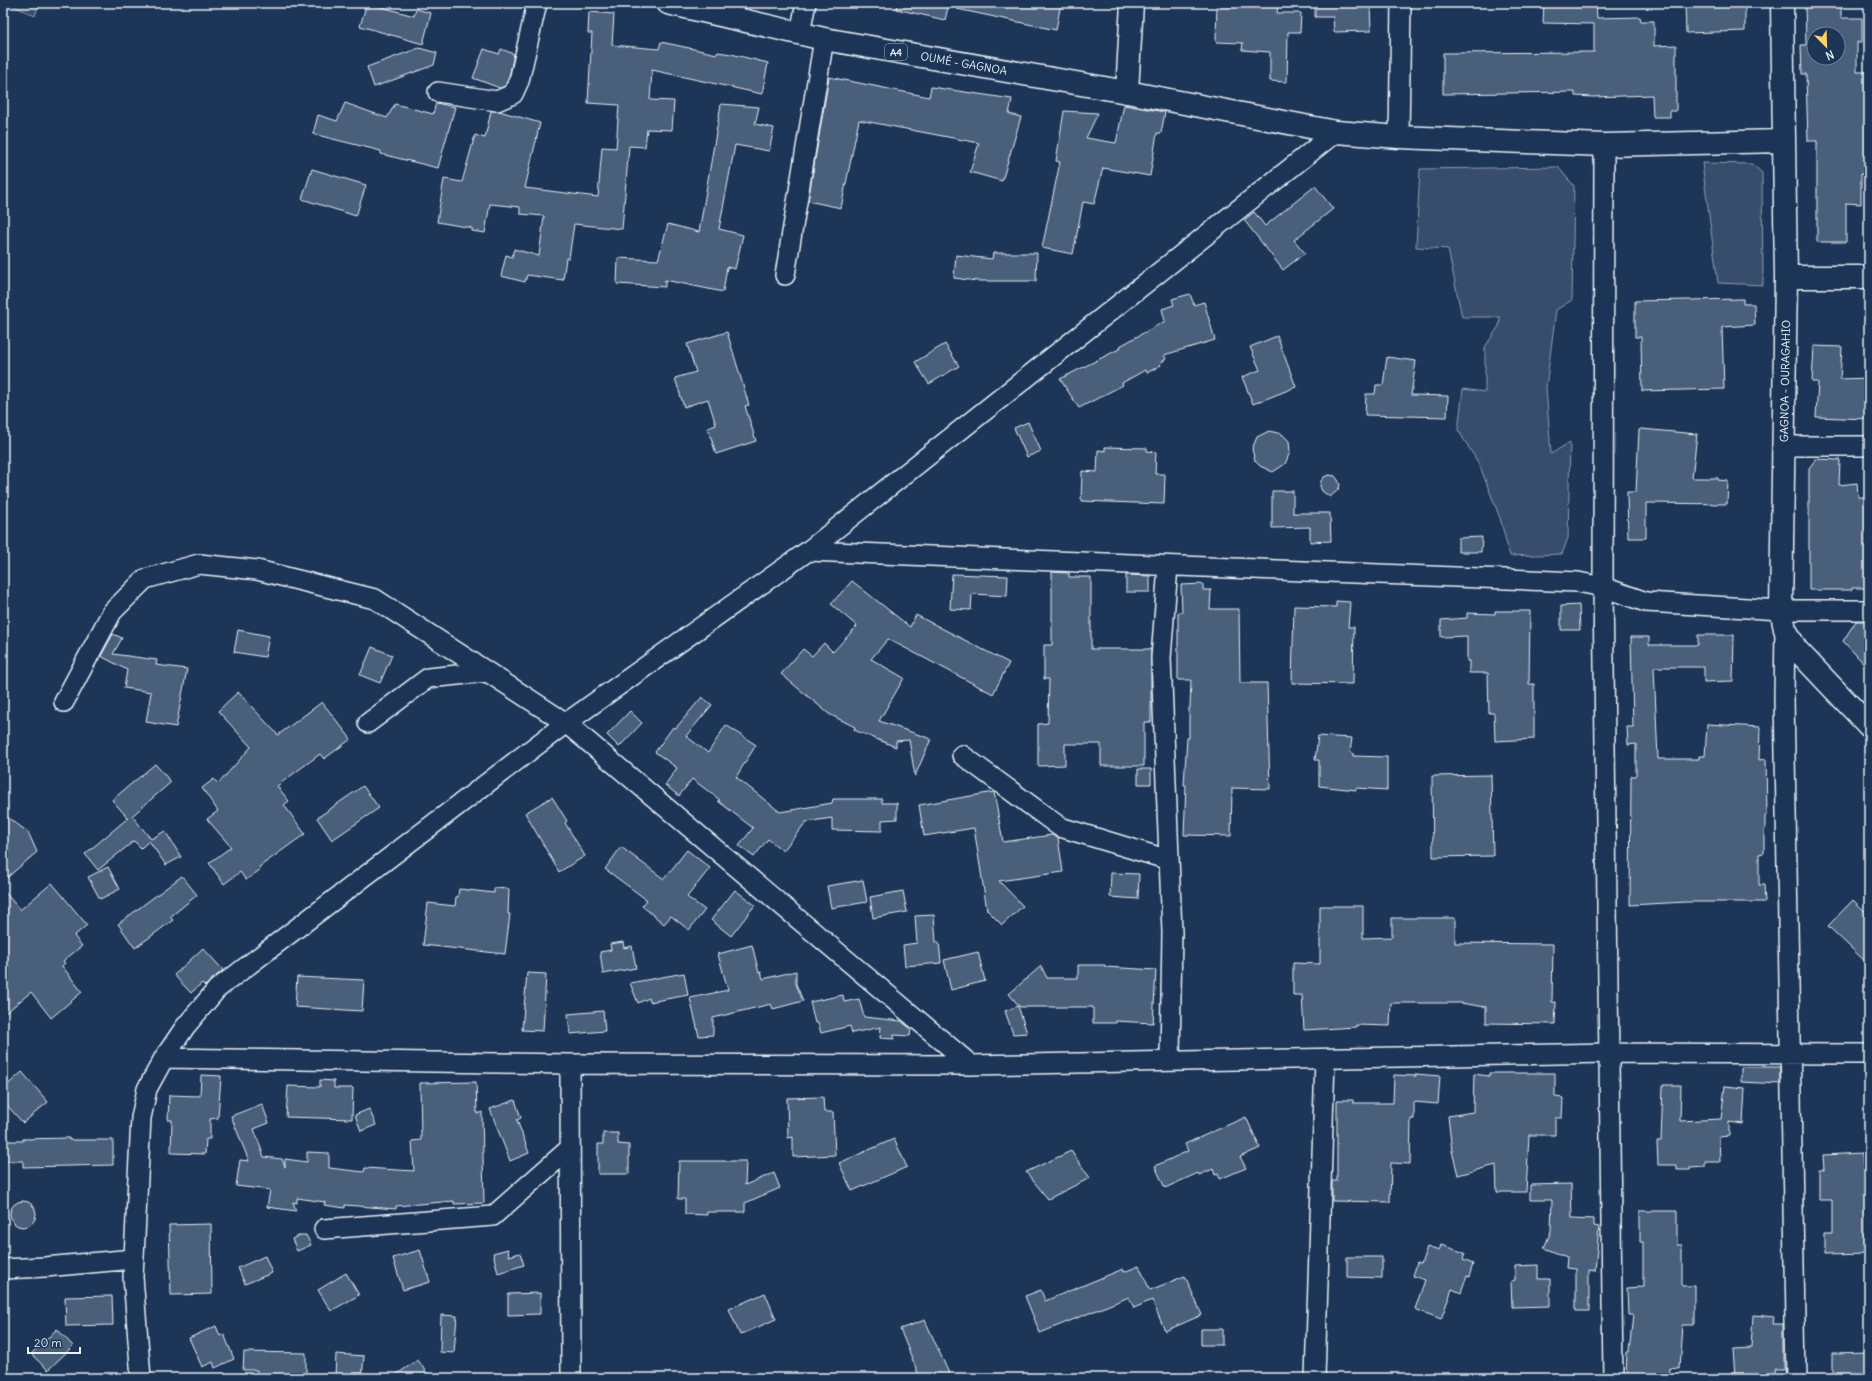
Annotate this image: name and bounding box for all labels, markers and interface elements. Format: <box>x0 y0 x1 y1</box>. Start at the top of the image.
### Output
north arrow <box>1806 26 1846 66</box>
road number: A4 <box>885 44 907 60</box>
text: N <box>1824 47 1836 63</box>
street label: OUMÉ - GAGNOA <box>919 49 1008 78</box>
street label: GAGNOA - OURAGAHIO <box>1777 320 1793 442</box>
scale bar <box>28 1329 80 1355</box>
text: 20 m <box>34 1335 62 1350</box>

